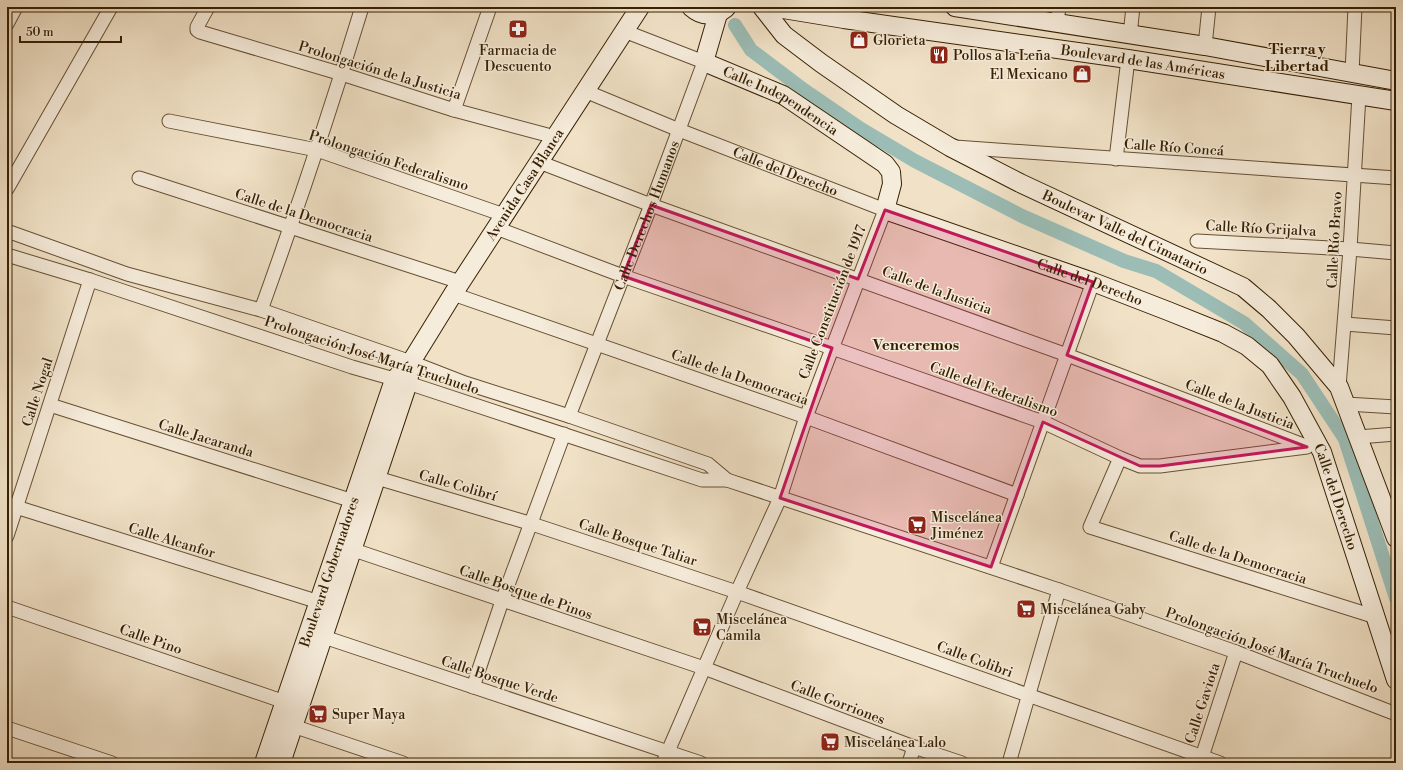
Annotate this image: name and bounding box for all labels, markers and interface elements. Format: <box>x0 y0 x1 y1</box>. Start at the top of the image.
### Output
scale bar <box>20 18 121 44</box>
pharmacy icon: Farmacia de Descuento <box>507 18 529 40</box>
text: 50 m <box>26 25 54 40</box>
shop icon: Glorieta <box>848 29 870 51</box>
place label: Glorieta <box>873 32 927 50</box>
street label: Prolongación de la Justicia <box>296 38 464 105</box>
district label: Tierra y Libertad <box>1265 40 1329 76</box>
street label: Boulevard de las Américas <box>1058 41 1226 84</box>
place label: Farmacia de Descuento <box>479 42 557 76</box>
restaurant icon: Pollos a la Leña <box>928 44 950 66</box>
place label: Pollos a la Leña <box>953 47 1051 65</box>
street label: Calle Independencia <box>720 63 842 140</box>
shop icon: El Mexicano <box>1071 63 1093 85</box>
place label: El Mexicano <box>990 66 1068 84</box>
street label: Avenida Casa Blanca <box>482 125 569 245</box>
street label: Prolongación Federalismo <box>306 127 471 195</box>
street label: Calle Río Concá <box>1123 136 1225 161</box>
street label: Calle Derechos Humanos <box>611 138 684 293</box>
street label: Calle del Derecho <box>730 144 840 201</box>
street label: Calle de la Democracia <box>232 185 376 247</box>
street label: Boulevar Valle del Cimatario <box>1038 186 1211 279</box>
street label: Calle Río Bravo <box>1323 191 1347 289</box>
street label: Calle Río Grijalva <box>1205 217 1318 241</box>
street label: Calle Constitución de 1917 <box>795 223 871 382</box>
street label: Calle del Derecho <box>1034 255 1145 310</box>
street label: Calle de la Justicia <box>879 263 995 319</box>
street label: Prolongación José María Truchuelo <box>262 313 482 399</box>
district label: Venceremos <box>872 336 959 355</box>
street label: Calle de la Democracia <box>669 346 812 410</box>
street label: Calle Nogal <box>18 356 58 429</box>
street label: Calle del Federalismo <box>927 358 1060 422</box>
street label: Calle de la Justicia <box>1182 376 1298 434</box>
street label: Calle Jacaranda <box>156 416 256 462</box>
street label: Calle del Derecho <box>1309 441 1361 553</box>
street label: Calle Colibrí <box>417 466 500 506</box>
street label: Boulevard Gobernadores <box>296 495 364 651</box>
place label: Miscelánea Jiménez <box>930 509 1003 543</box>
supermarket icon: Miscelánea Jiménez <box>906 514 928 536</box>
street label: Calle Bosque Taliar <box>576 515 699 571</box>
street label: Calle Alcanfor <box>126 519 217 563</box>
street label: Calle de la Democracia <box>1166 527 1310 589</box>
street label: Calle Bosque de Pinos <box>457 562 595 624</box>
supermarket icon: Miscelánea Gaby <box>1015 598 1037 620</box>
place label: Miscelánea Gaby <box>1040 601 1146 619</box>
street label: Prolongación José María Truchuelo <box>1163 604 1381 698</box>
place label: Miscelánea Camila <box>716 611 788 645</box>
supermarket icon: Miscelánea Camila <box>691 616 713 638</box>
street label: Calle Pino <box>117 621 185 659</box>
street label: Calle Colibri <box>934 638 1016 682</box>
street label: Calle Bosque Verde <box>439 653 561 707</box>
street label: Calle Gaviota <box>1181 660 1225 746</box>
street label: Calle Gorriones <box>788 677 887 729</box>
supermarket icon: Super Maya <box>307 703 329 725</box>
place label: Super Maya <box>332 706 406 724</box>
supermarket icon: Miscelánea Lalo <box>819 731 841 753</box>
place label: Miscelánea Lalo <box>844 734 946 752</box>

